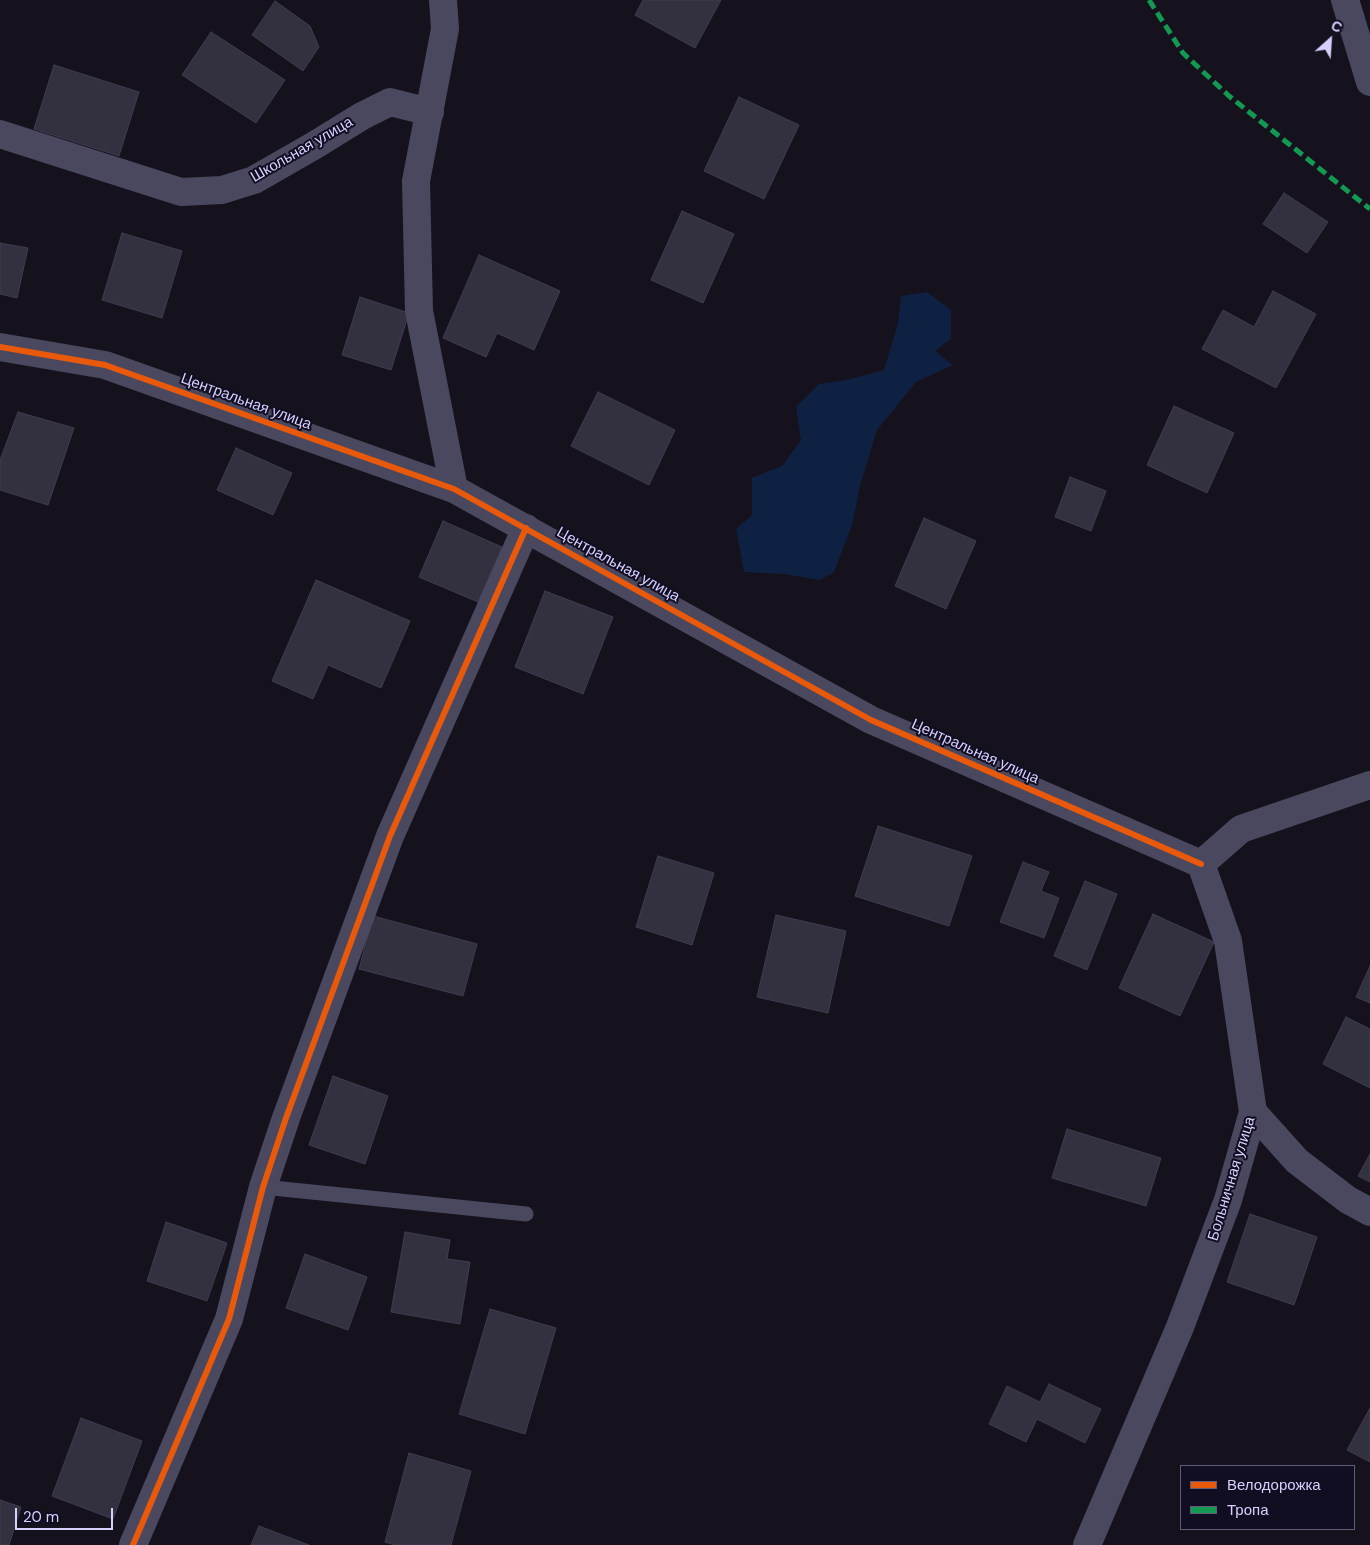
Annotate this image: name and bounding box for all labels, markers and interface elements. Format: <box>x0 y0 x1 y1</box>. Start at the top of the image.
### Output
north arrow <box>1305 15 1355 65</box>
text: С <box>1328 16 1345 37</box>
street label: Школьная улица <box>248 113 356 187</box>
street label: Центральная улица <box>178 370 314 434</box>
street label: Центральная улица <box>553 524 683 606</box>
street label: Центральная улица <box>908 716 1042 788</box>
street label: Больничная улица <box>1205 1115 1259 1243</box>
legend <box>1180 1465 1355 1530</box>
text: Велодорожка <box>1227 1475 1321 1495</box>
scale bar <box>18 1498 115 1530</box>
text: Тропа <box>1227 1500 1268 1520</box>
text: 20 m <box>23 1507 59 1527</box>

